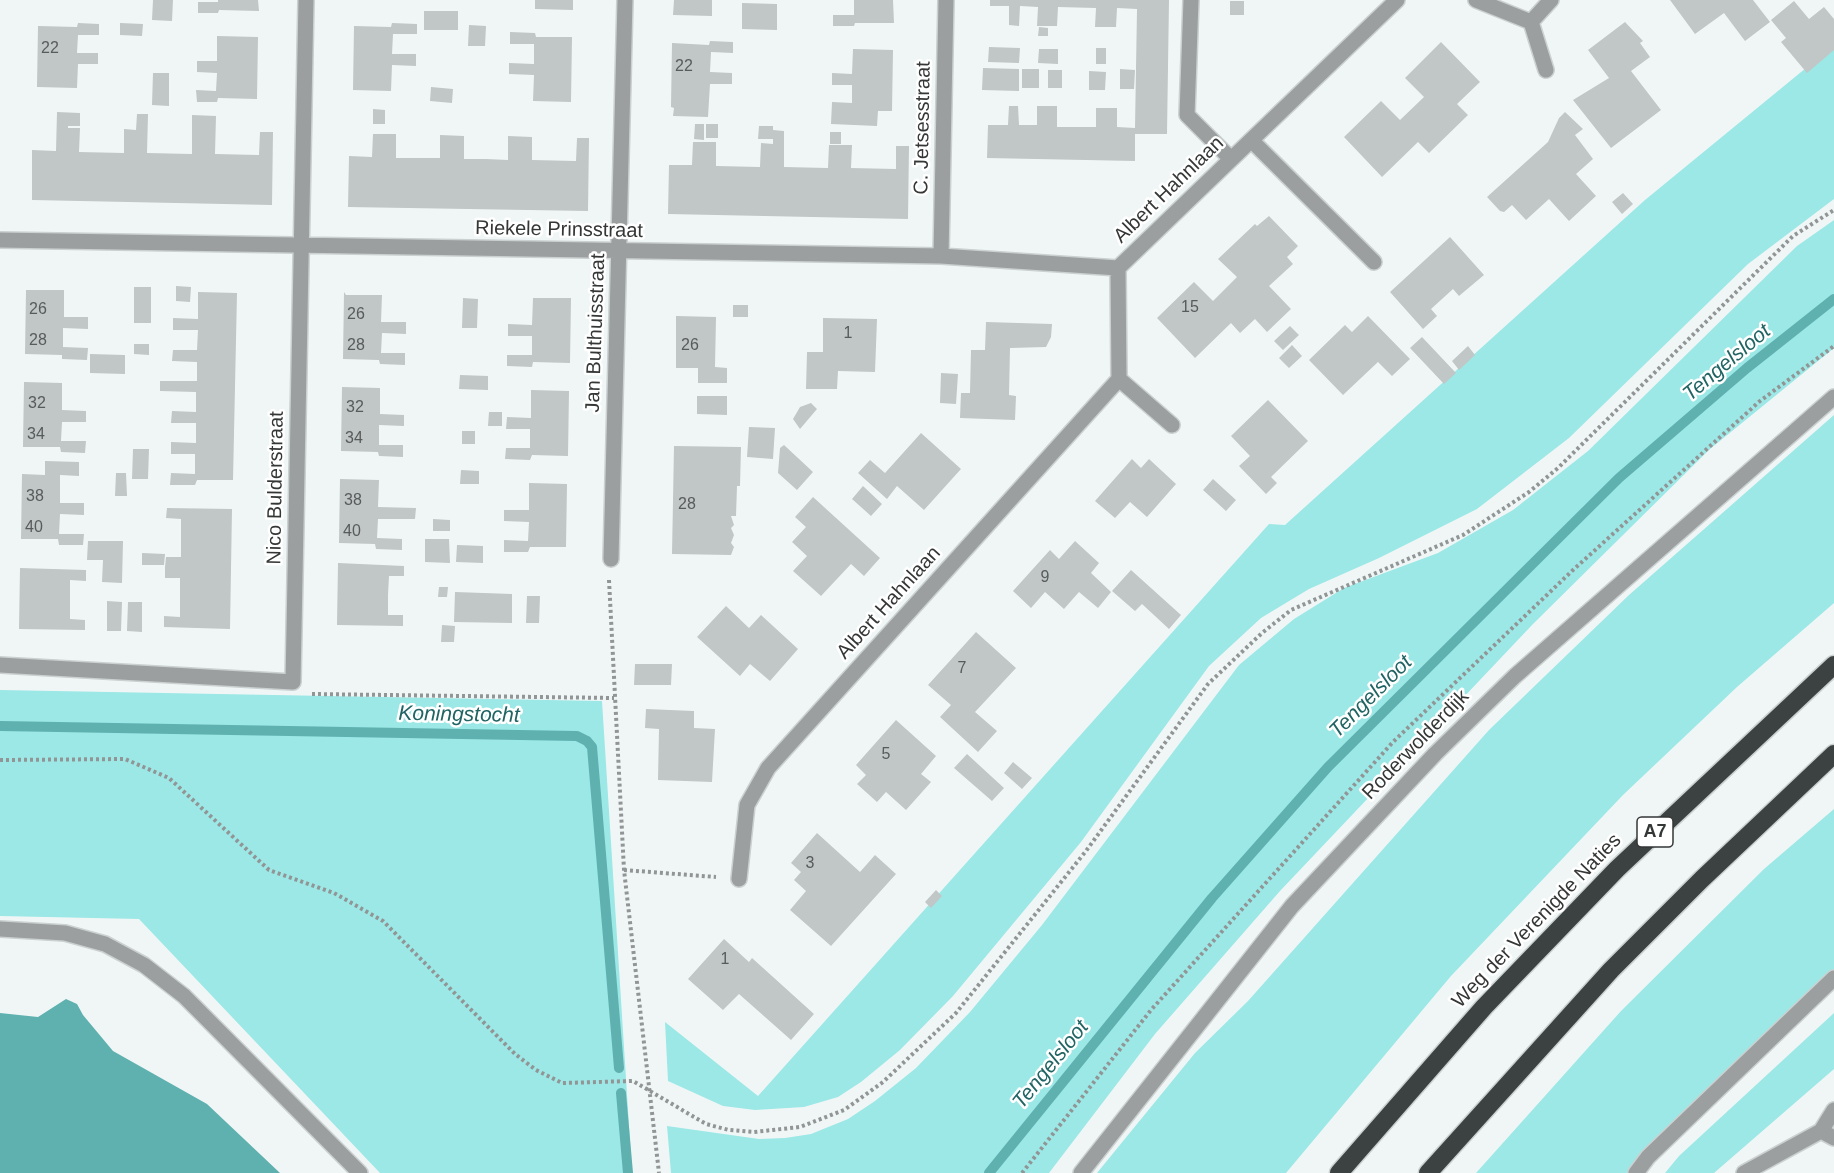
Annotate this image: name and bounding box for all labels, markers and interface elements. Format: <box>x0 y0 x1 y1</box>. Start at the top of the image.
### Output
house number: 22 <box>41 39 59 59</box>
house number: 22 <box>675 57 693 77</box>
street label: C. Jetsesstraat <box>910 61 936 195</box>
street label: Albert Hahnlaan <box>1109 132 1229 248</box>
street label: Riekele Prinsstraat <box>475 217 643 243</box>
street label: Jan Bulthuisstraat <box>581 253 611 413</box>
house number: 15 <box>1181 298 1199 318</box>
house number: 26 <box>29 300 47 320</box>
house number: 26 <box>347 305 365 325</box>
water label: Tengelsloot <box>1678 319 1776 407</box>
house number: 1 <box>844 324 852 344</box>
house number: 28 <box>29 331 47 351</box>
house number: 28 <box>347 336 365 356</box>
house number: 26 <box>681 336 699 356</box>
house number: 32 <box>28 394 46 414</box>
house number: 32 <box>346 398 364 418</box>
street label: Nico Bulderstraat <box>263 411 289 565</box>
house number: 34 <box>27 425 45 445</box>
house number: 34 <box>345 429 363 449</box>
house number: 38 <box>26 487 44 507</box>
house number: 38 <box>344 491 362 511</box>
house number: 28 <box>678 495 696 515</box>
house number: 40 <box>25 518 43 538</box>
house number: 40 <box>343 522 361 542</box>
street label: Albert Hahnlaan <box>832 542 946 664</box>
house number: 9 <box>1041 568 1049 588</box>
water label: Tengelsloot <box>1324 650 1418 744</box>
house number: 7 <box>958 659 966 679</box>
street label: Roderwolderdijk <box>1358 685 1474 805</box>
water label: Koningstocht <box>398 701 520 729</box>
house number: 5 <box>882 745 890 765</box>
road number: A7 <box>1637 817 1673 847</box>
street label: Weg der Verenigde Naties <box>1447 829 1627 1013</box>
house number: 3 <box>806 854 814 874</box>
house number: 1 <box>721 950 729 970</box>
water label: Tengelsloot <box>1008 1016 1094 1114</box>

